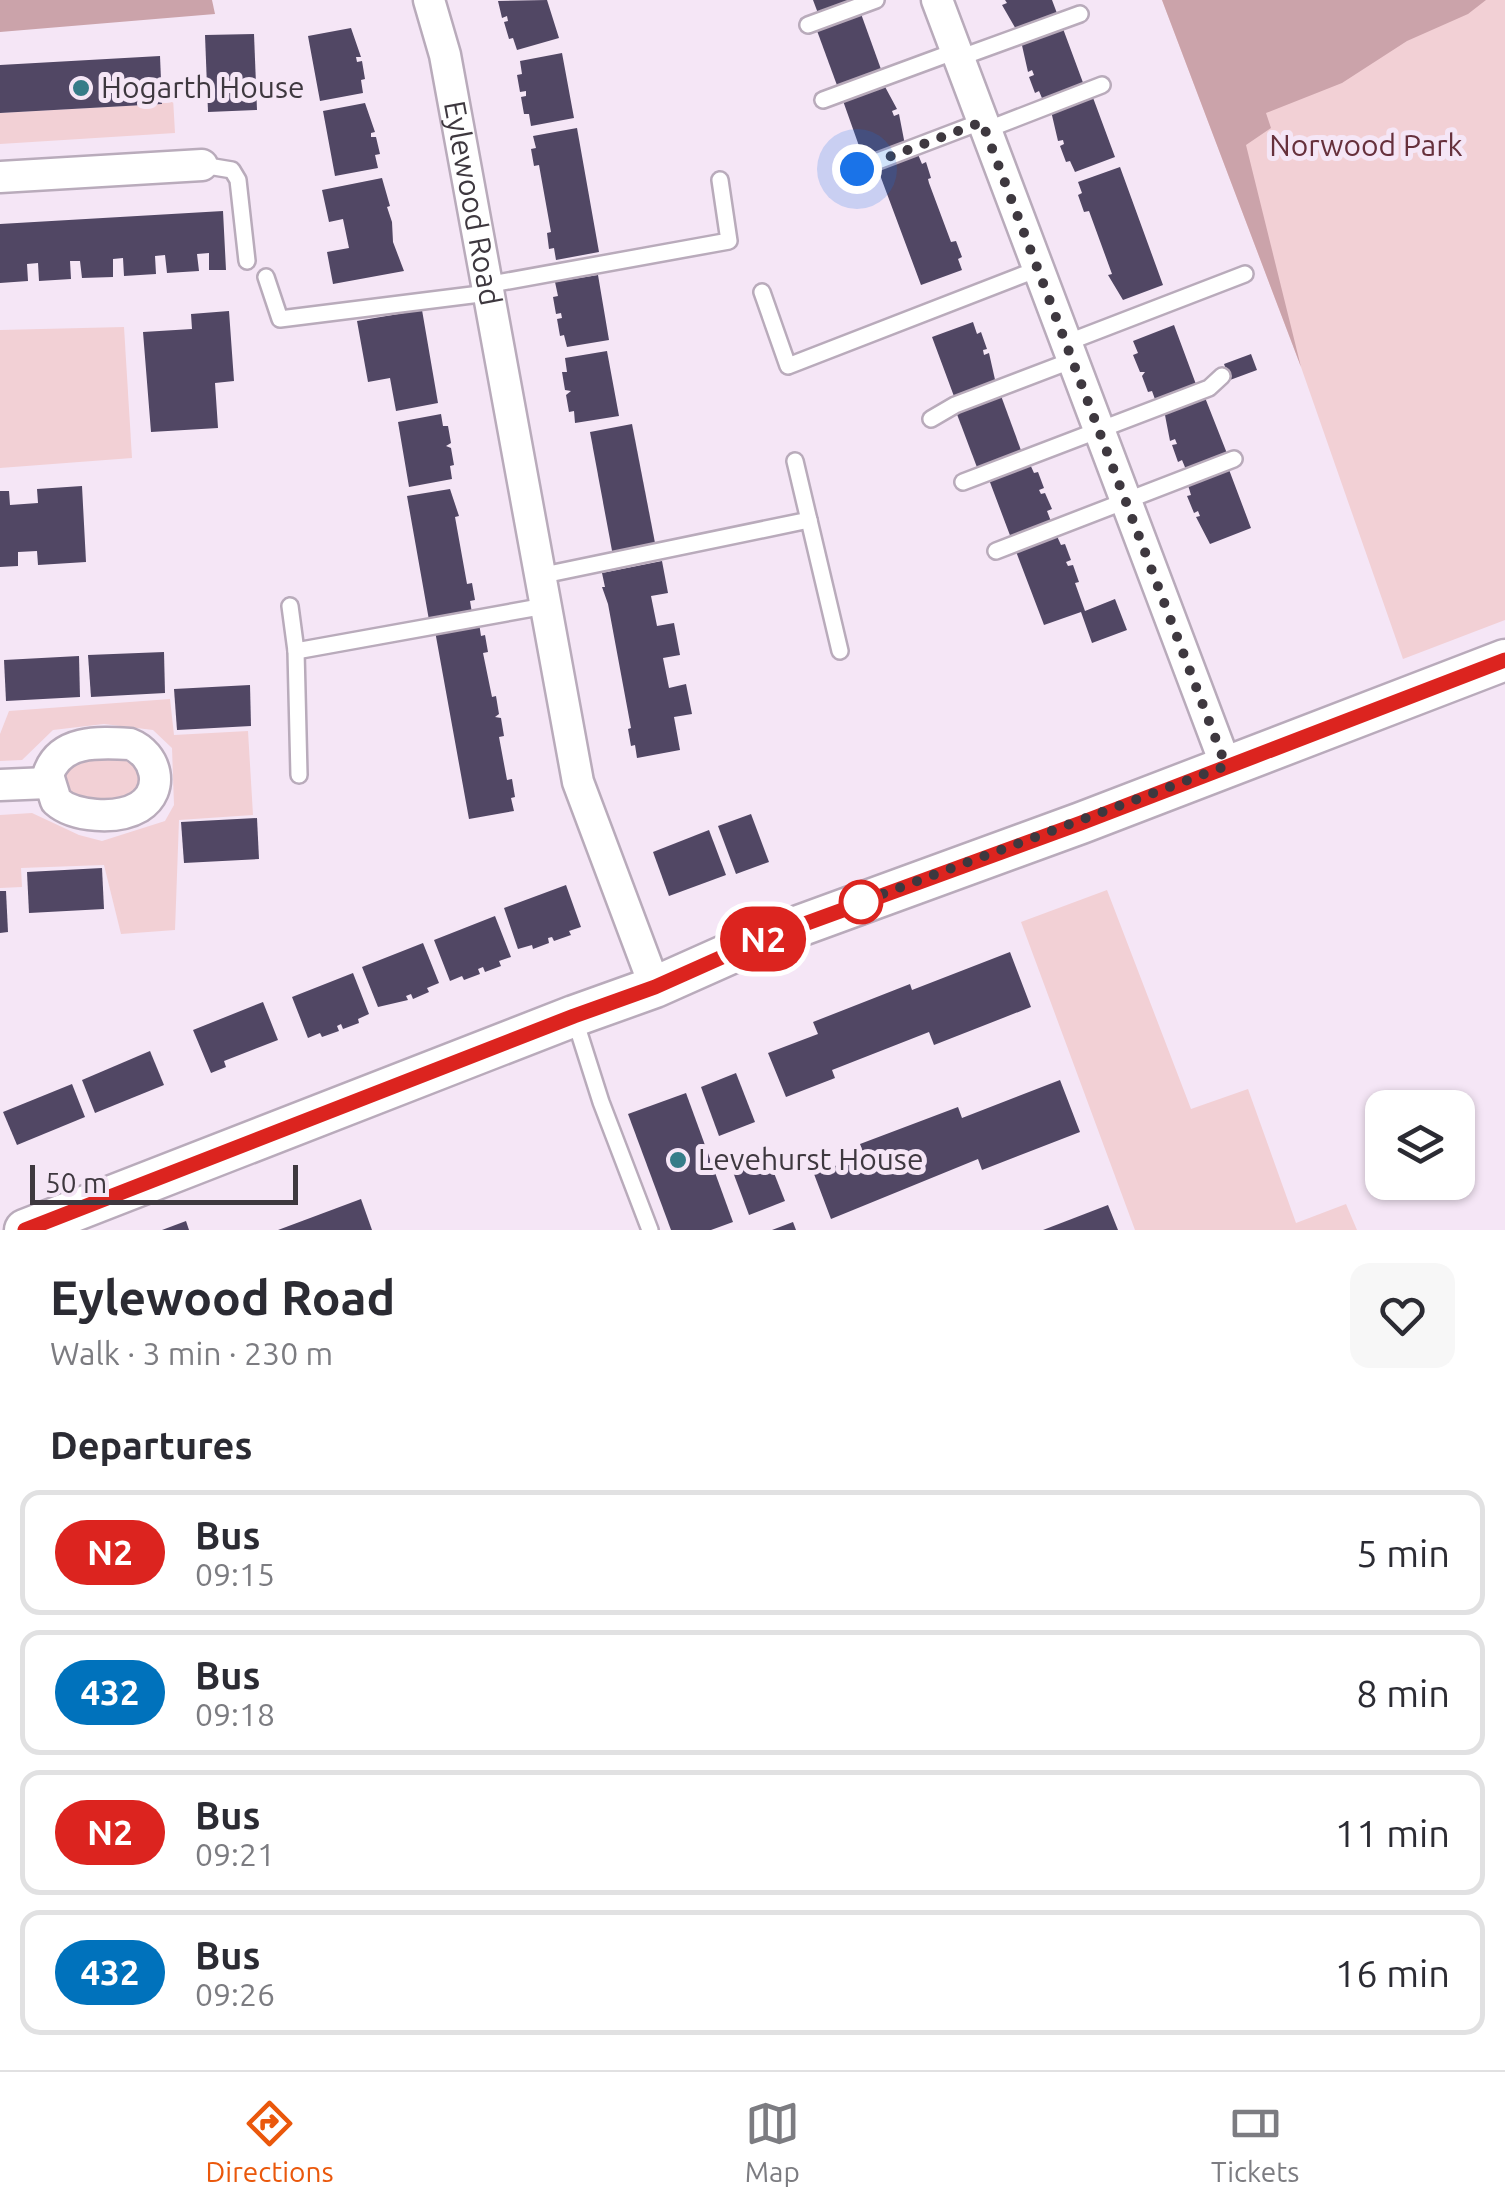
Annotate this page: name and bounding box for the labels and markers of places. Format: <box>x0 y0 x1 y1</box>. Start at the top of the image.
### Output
place label: Hogarth House <box>101 70 304 104</box>
marker: Hogarth House <box>70 77 92 99</box>
unlabelled marker <box>840 881 882 923</box>
place label: Levehurst House <box>698 1142 923 1176</box>
marker: Levehurst House <box>667 1149 689 1171</box>

